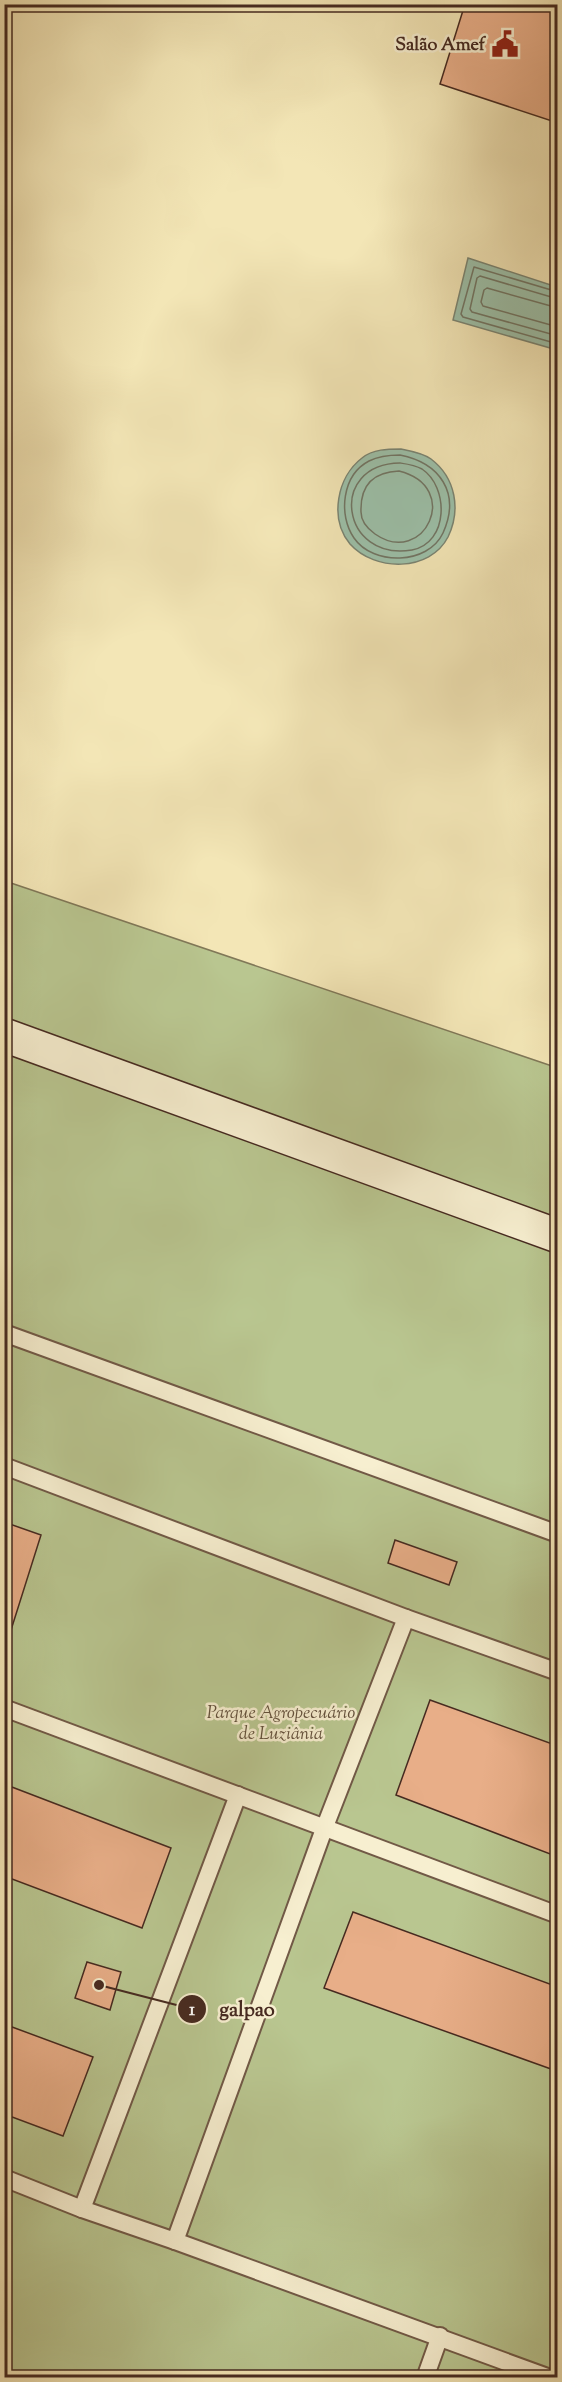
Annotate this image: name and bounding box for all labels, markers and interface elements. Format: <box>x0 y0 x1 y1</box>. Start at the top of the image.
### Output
public building icon: Salão Amef <box>490 29 520 59</box>
place label: Salão Amef <box>395 33 487 59</box>
park label: Parque Agropecuário de Luziânia <box>207 1701 355 1748</box>
callout: galpao <box>177 1990 286 2028</box>
text: galpao <box>219 1997 275 2026</box>
text: 1 <box>189 1998 196 2024</box>

